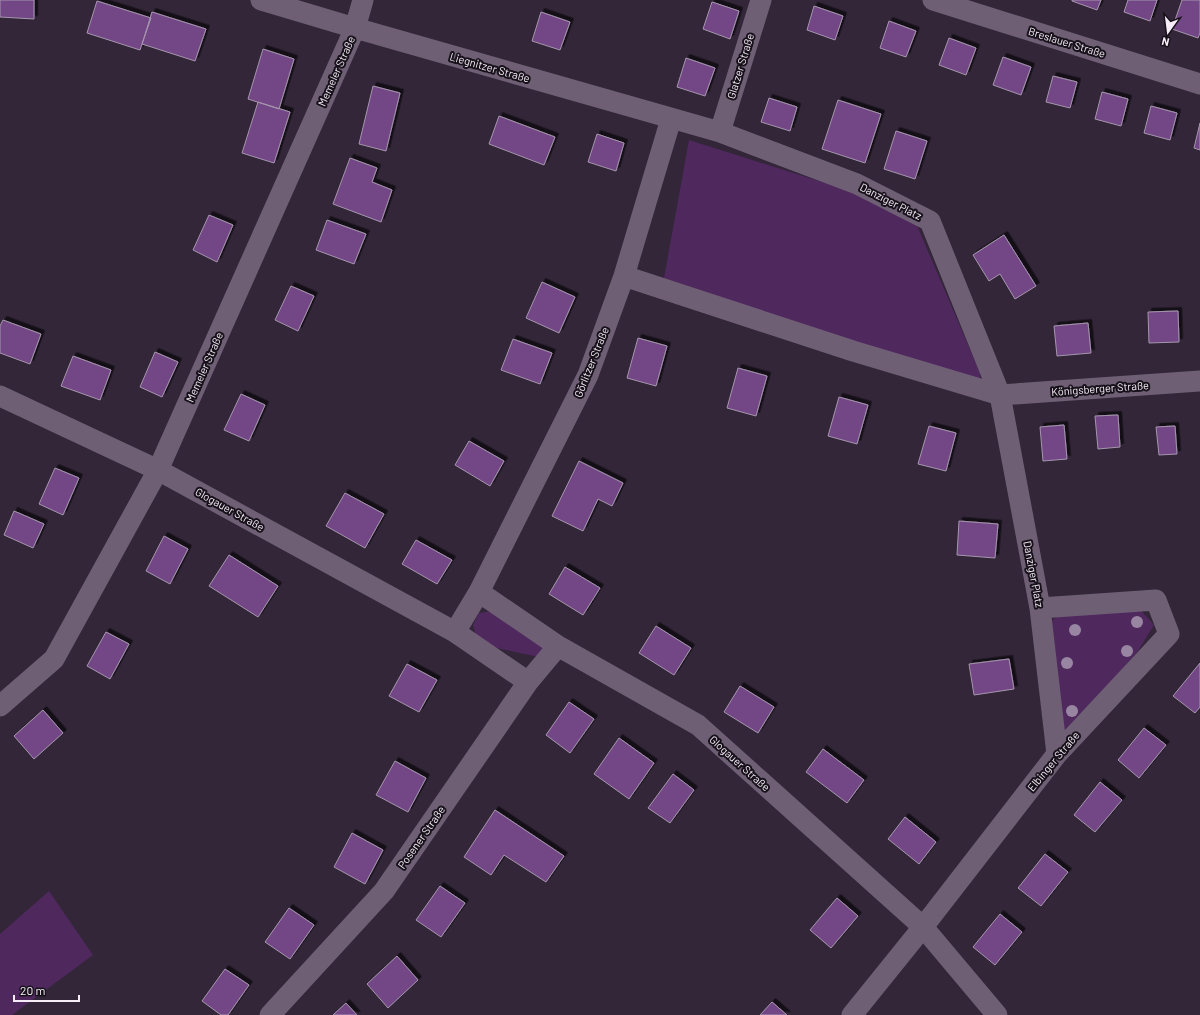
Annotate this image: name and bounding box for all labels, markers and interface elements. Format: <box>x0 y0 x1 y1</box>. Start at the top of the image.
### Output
north arrow <box>1148 12 1188 52</box>
street label: Breslauer Straße <box>1027 24 1107 60</box>
street label: Glatzer Straße <box>724 32 756 100</box>
street label: Memeler Straße <box>315 34 357 108</box>
text: N <box>1160 35 1171 49</box>
street label: Liegnitzer Straße <box>449 49 532 85</box>
street label: Danziger Platz <box>858 180 924 222</box>
street label: Görlitzer Straße <box>571 325 611 399</box>
street label: Memeler Straße <box>183 330 225 404</box>
street label: Königsberger Straße <box>1051 378 1149 398</box>
street label: Glogauer Straße <box>193 485 267 533</box>
street label: Danziger Platz <box>1021 540 1047 608</box>
street label: Elbinger Straße <box>1024 728 1082 793</box>
street label: Glogauer Straße <box>707 732 773 794</box>
street label: Posener Straße <box>395 803 447 871</box>
scale bar <box>14 977 79 1003</box>
text: 20 m <box>20 983 46 997</box>

